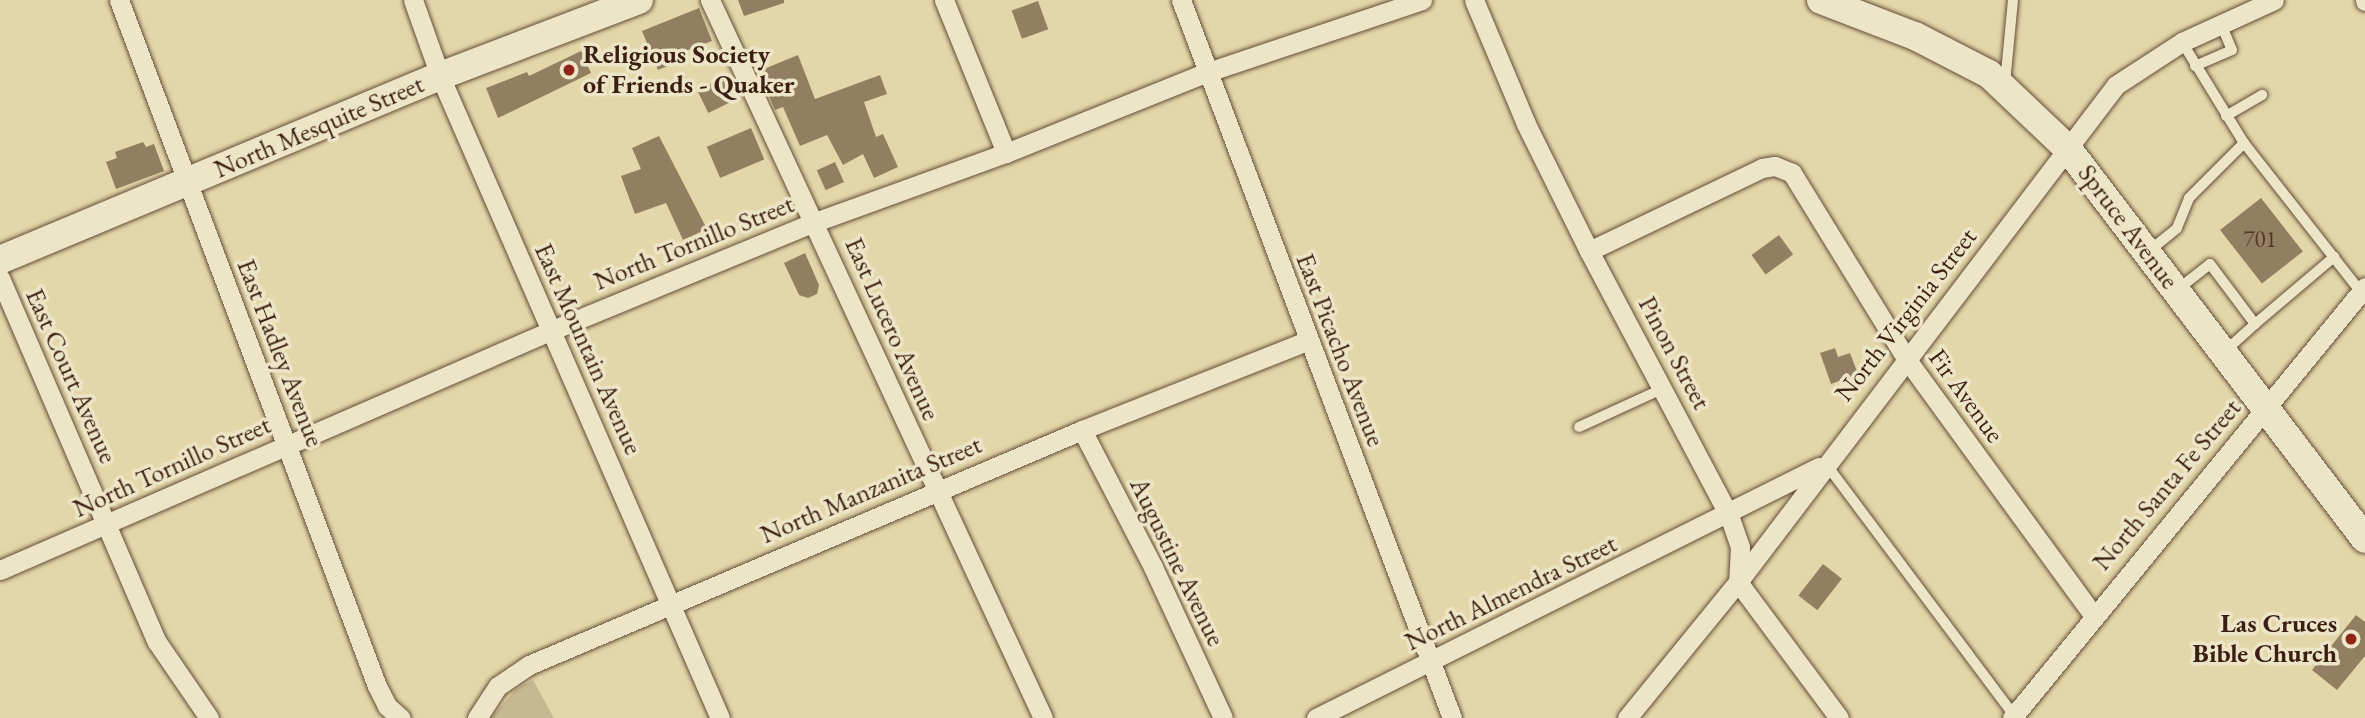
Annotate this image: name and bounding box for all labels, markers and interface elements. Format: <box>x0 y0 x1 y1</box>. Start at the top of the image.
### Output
place label: Religious Society of Friends - Quaker <box>583 39 794 100</box>
marker: Religious Society of Friends - Quaker <box>561 62 577 78</box>
street label: North Mesquite Street <box>210 69 428 185</box>
street label: Spruce Avenue <box>2071 159 2185 295</box>
street label: North Tornillo Street <box>589 189 799 297</box>
street label: North Virginia Street <box>1829 222 1983 408</box>
house number: 701 <box>2243 225 2277 253</box>
street label: East Lucero Avenue <box>838 233 946 425</box>
street label: East Mountain Avenue <box>527 239 649 459</box>
street label: East Picacho Avenue <box>1289 249 1391 451</box>
street label: East Hadley Avenue <box>230 255 330 451</box>
street label: East Court Avenue <box>19 284 123 468</box>
street label: Pinon Street <box>1631 291 1717 415</box>
street label: Fir Avenue <box>1922 343 2010 449</box>
street label: North Santa Fe Street <box>2086 393 2248 577</box>
street label: North Tornillo Street <box>68 409 276 525</box>
street label: North Manzanita Street <box>756 429 986 551</box>
street label: Augustine Avenue <box>1123 473 1231 651</box>
street label: North Almendra Street <box>1400 528 1622 658</box>
place label: Las Cruces Bible Church <box>2193 608 2337 670</box>
marker: Las Cruces Bible Church <box>2343 631 2359 647</box>

